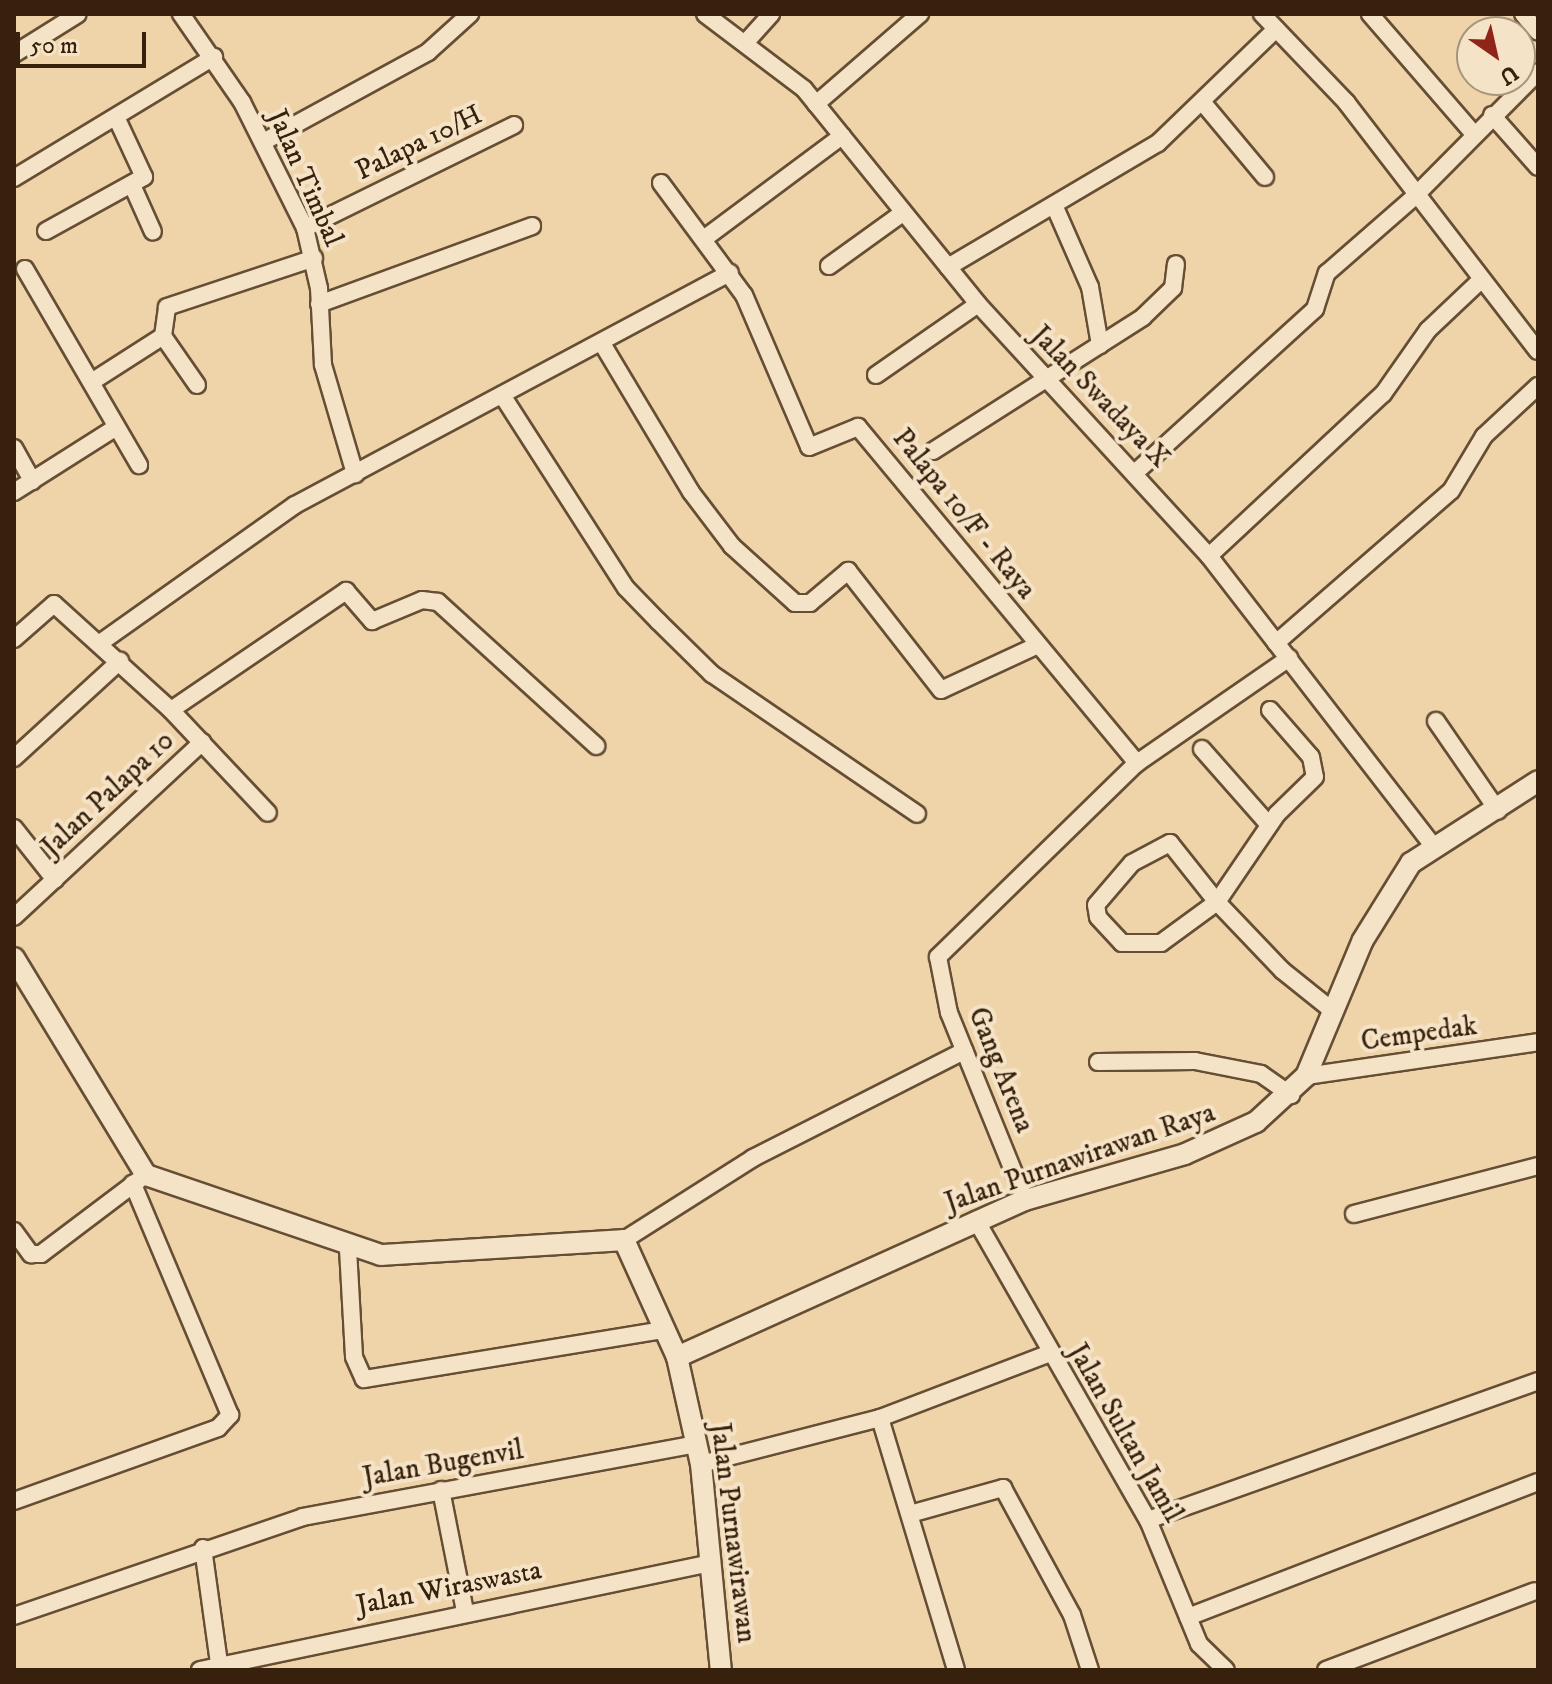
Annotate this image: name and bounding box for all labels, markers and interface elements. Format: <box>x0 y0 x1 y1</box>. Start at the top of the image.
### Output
scale bar <box>20 16 150 66</box>
north arrow <box>1456 16 1536 96</box>
text: 50 m <box>30 31 78 61</box>
text: U <box>1494 59 1523 91</box>
street label: Palapa 10/H <box>350 98 488 188</box>
street label: Jalan Timbal <box>260 104 350 252</box>
street label: Jalan Swadaya X <box>1024 319 1176 475</box>
street label: Palapa 10/F - Raya <box>885 422 1043 606</box>
street label: Jalan Palapa 10 <box>35 724 181 864</box>
street label: Gang Arena <box>961 1002 1041 1138</box>
street label: Cempedak <box>1359 1009 1479 1059</box>
street label: Jalan Purnawirawan Raya <box>941 1096 1219 1220</box>
street label: Jalan Sultan Jamil <box>1060 1338 1190 1528</box>
street label: Jalan Purnawirawan <box>703 1421 763 1645</box>
street label: Jalan Bugenvil <box>360 1433 526 1495</box>
street label: Jalan Wiraswasta <box>354 1554 544 1622</box>

